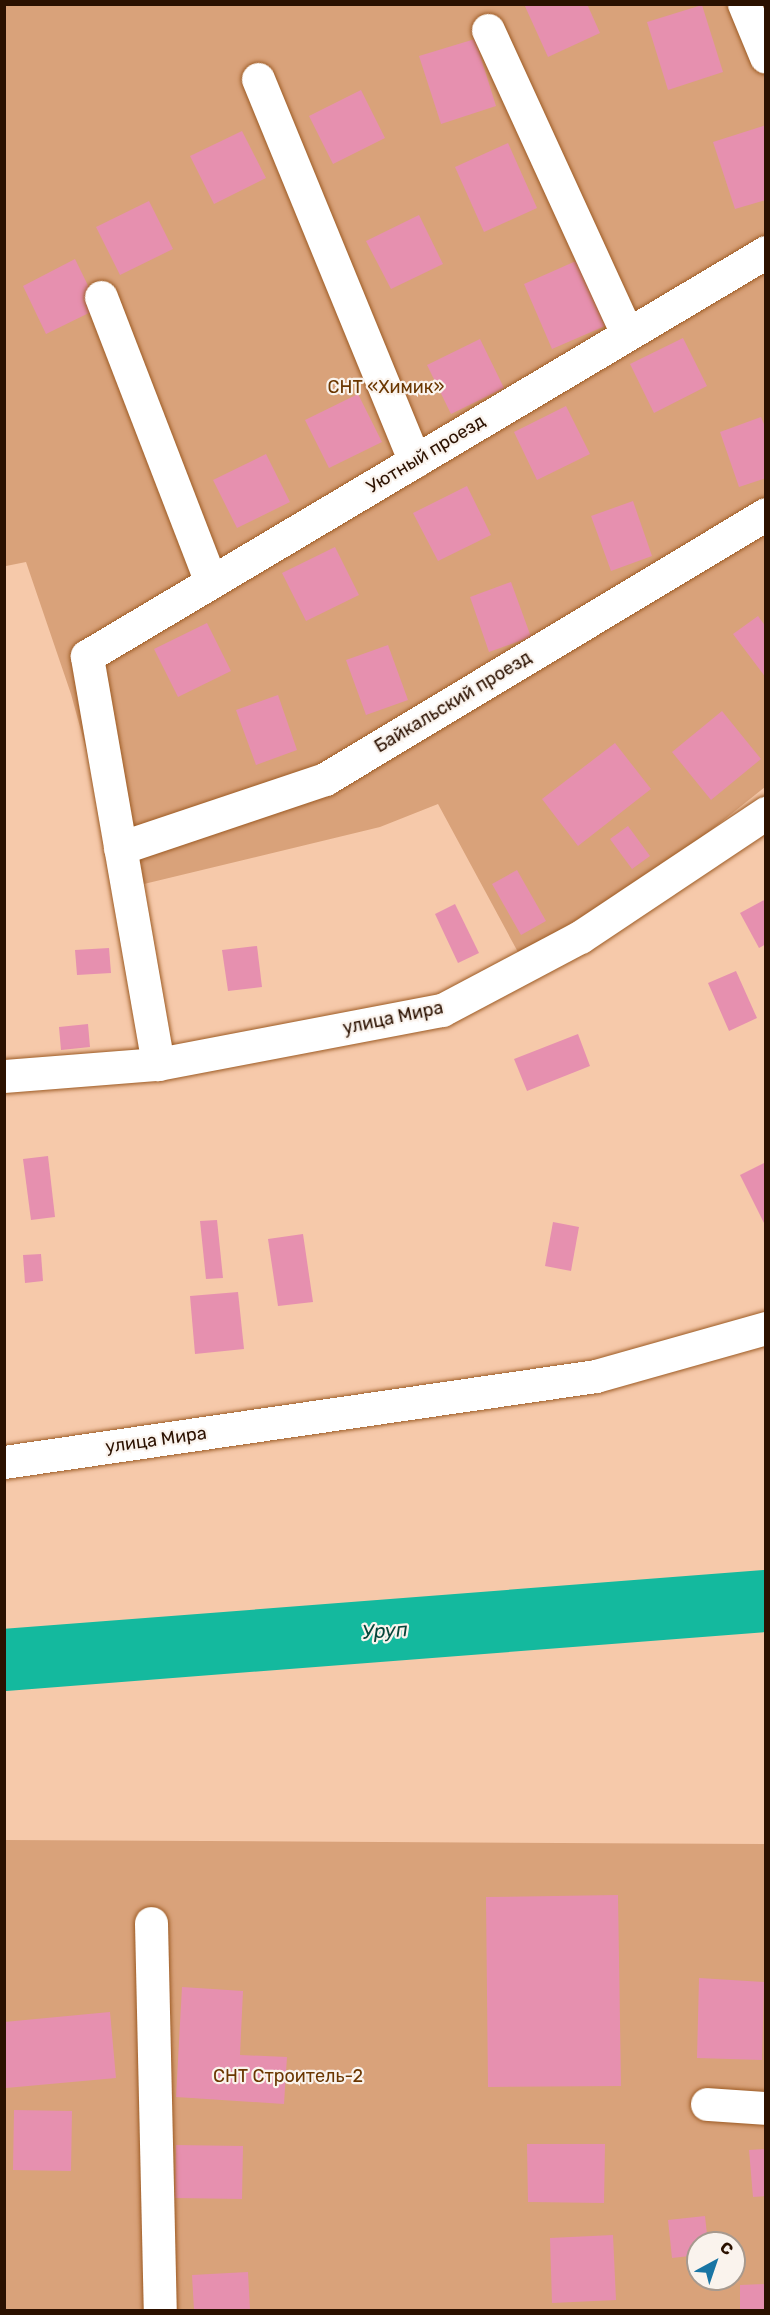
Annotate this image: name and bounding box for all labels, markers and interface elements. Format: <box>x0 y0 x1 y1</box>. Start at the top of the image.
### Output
park label: СНТ «Химик» <box>328 376 444 398</box>
street label: Уютный проезд <box>363 410 489 498</box>
street label: Байкальский проезд <box>371 647 535 757</box>
street label: улица Мира <box>341 997 445 1039</box>
street label: улица Мира <box>104 1422 208 1458</box>
water label: Уруп <box>362 1617 408 1645</box>
park label: СНТ Строитель-2 <box>213 2065 363 2087</box>
north arrow <box>686 2231 746 2291</box>
text: С <box>716 2237 737 2259</box>

